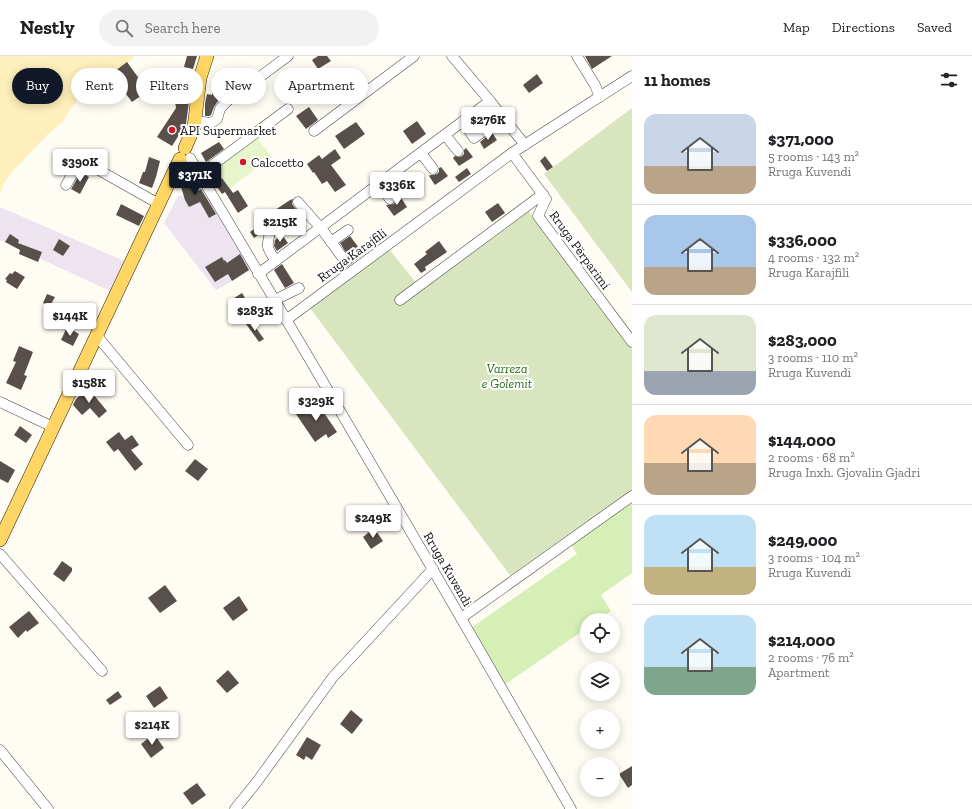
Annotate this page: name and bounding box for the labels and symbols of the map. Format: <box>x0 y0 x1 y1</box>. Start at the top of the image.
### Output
pin: $276K <box>460 107 516 141</box>
place label: API Supermarket <box>180 123 276 138</box>
marker: API Supermarket <box>167 125 177 135</box>
pin: $390K <box>52 149 108 183</box>
place label: Calccetto <box>251 155 304 170</box>
marker: Calccetto <box>238 157 248 167</box>
pin: $371K <box>167 162 223 196</box>
pin: $336K <box>369 172 425 206</box>
street label: Rruga Përparimi <box>547 208 614 292</box>
pin: $215K <box>252 209 308 243</box>
street label: Rruga Karajfili <box>315 225 390 286</box>
pin: $283K <box>227 298 283 332</box>
pin: $144K <box>42 303 98 337</box>
park label: Varreza e Golemit <box>482 361 533 391</box>
pin: $158K <box>61 370 117 404</box>
pin: $329K <box>288 388 344 422</box>
pin: $249K <box>345 505 401 539</box>
street label: Rruga Kuvendi <box>421 529 475 609</box>
pin: $214K <box>124 712 180 746</box>

